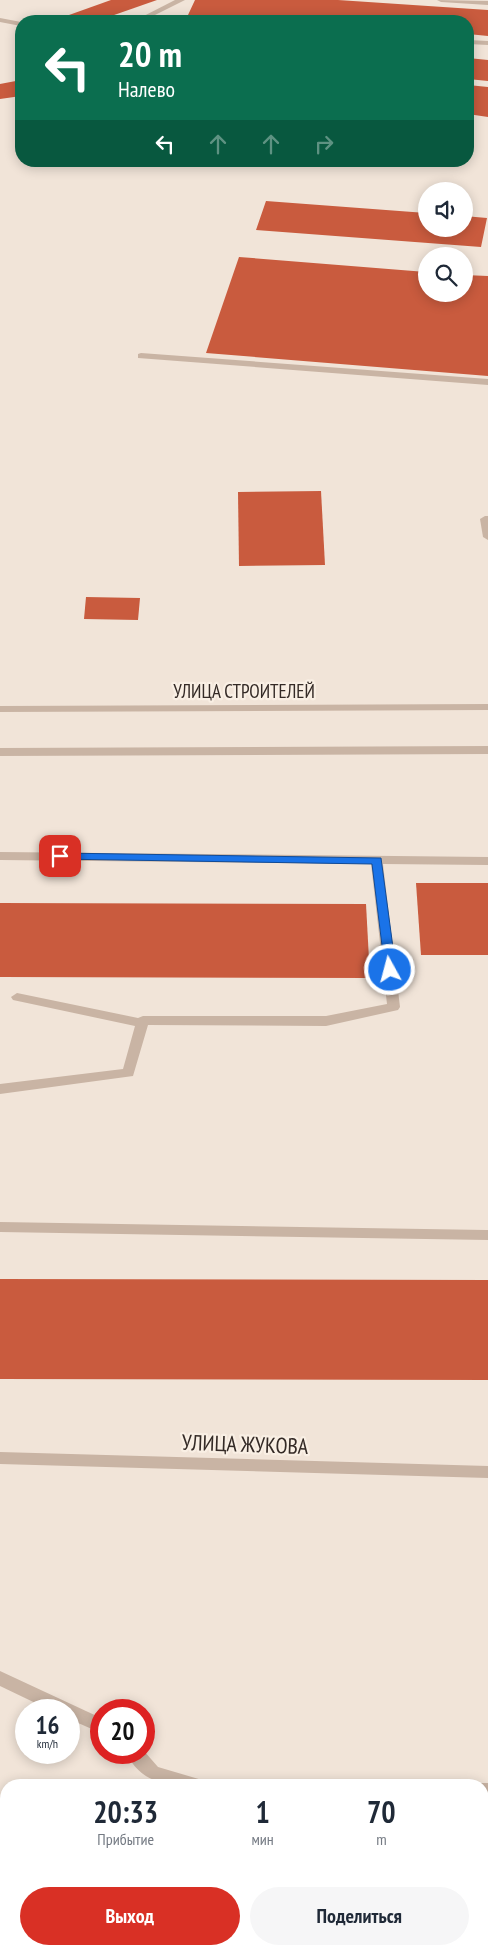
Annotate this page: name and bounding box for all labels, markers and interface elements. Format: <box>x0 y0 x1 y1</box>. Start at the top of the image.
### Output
text: 20 m <box>118 31 182 77</box>
icon: left <box>35 35 100 100</box>
text: Налево <box>118 75 175 103</box>
icon: left <box>151 130 179 158</box>
icon: ahead <box>204 130 232 158</box>
icon: ahead <box>257 130 285 158</box>
icon: right <box>310 130 338 158</box>
map controls <box>418 182 473 302</box>
button: sound <box>418 182 473 237</box>
button: search <box>418 247 473 302</box>
street label: УЛИЦА СТРОИТЕЛЕЙ <box>173 679 315 703</box>
pin <box>39 835 81 877</box>
icon: arrive <box>46 842 74 870</box>
position arrow <box>363 943 415 995</box>
street label: УЛИЦА ЖУКОВА <box>181 1428 309 1460</box>
speed limit sign: 20 <box>90 1699 155 1764</box>
text: 16 <box>36 1709 59 1741</box>
text: km/h <box>37 1736 58 1751</box>
text: 20:33 <box>93 1792 158 1831</box>
text: 1 <box>255 1792 270 1831</box>
text: 70 <box>367 1792 396 1831</box>
text: Прибытие <box>97 1829 154 1849</box>
text: мин <box>251 1829 274 1849</box>
text: m <box>376 1829 387 1849</box>
button: Выход <box>20 1887 240 1945</box>
button: Поделиться <box>250 1887 469 1945</box>

